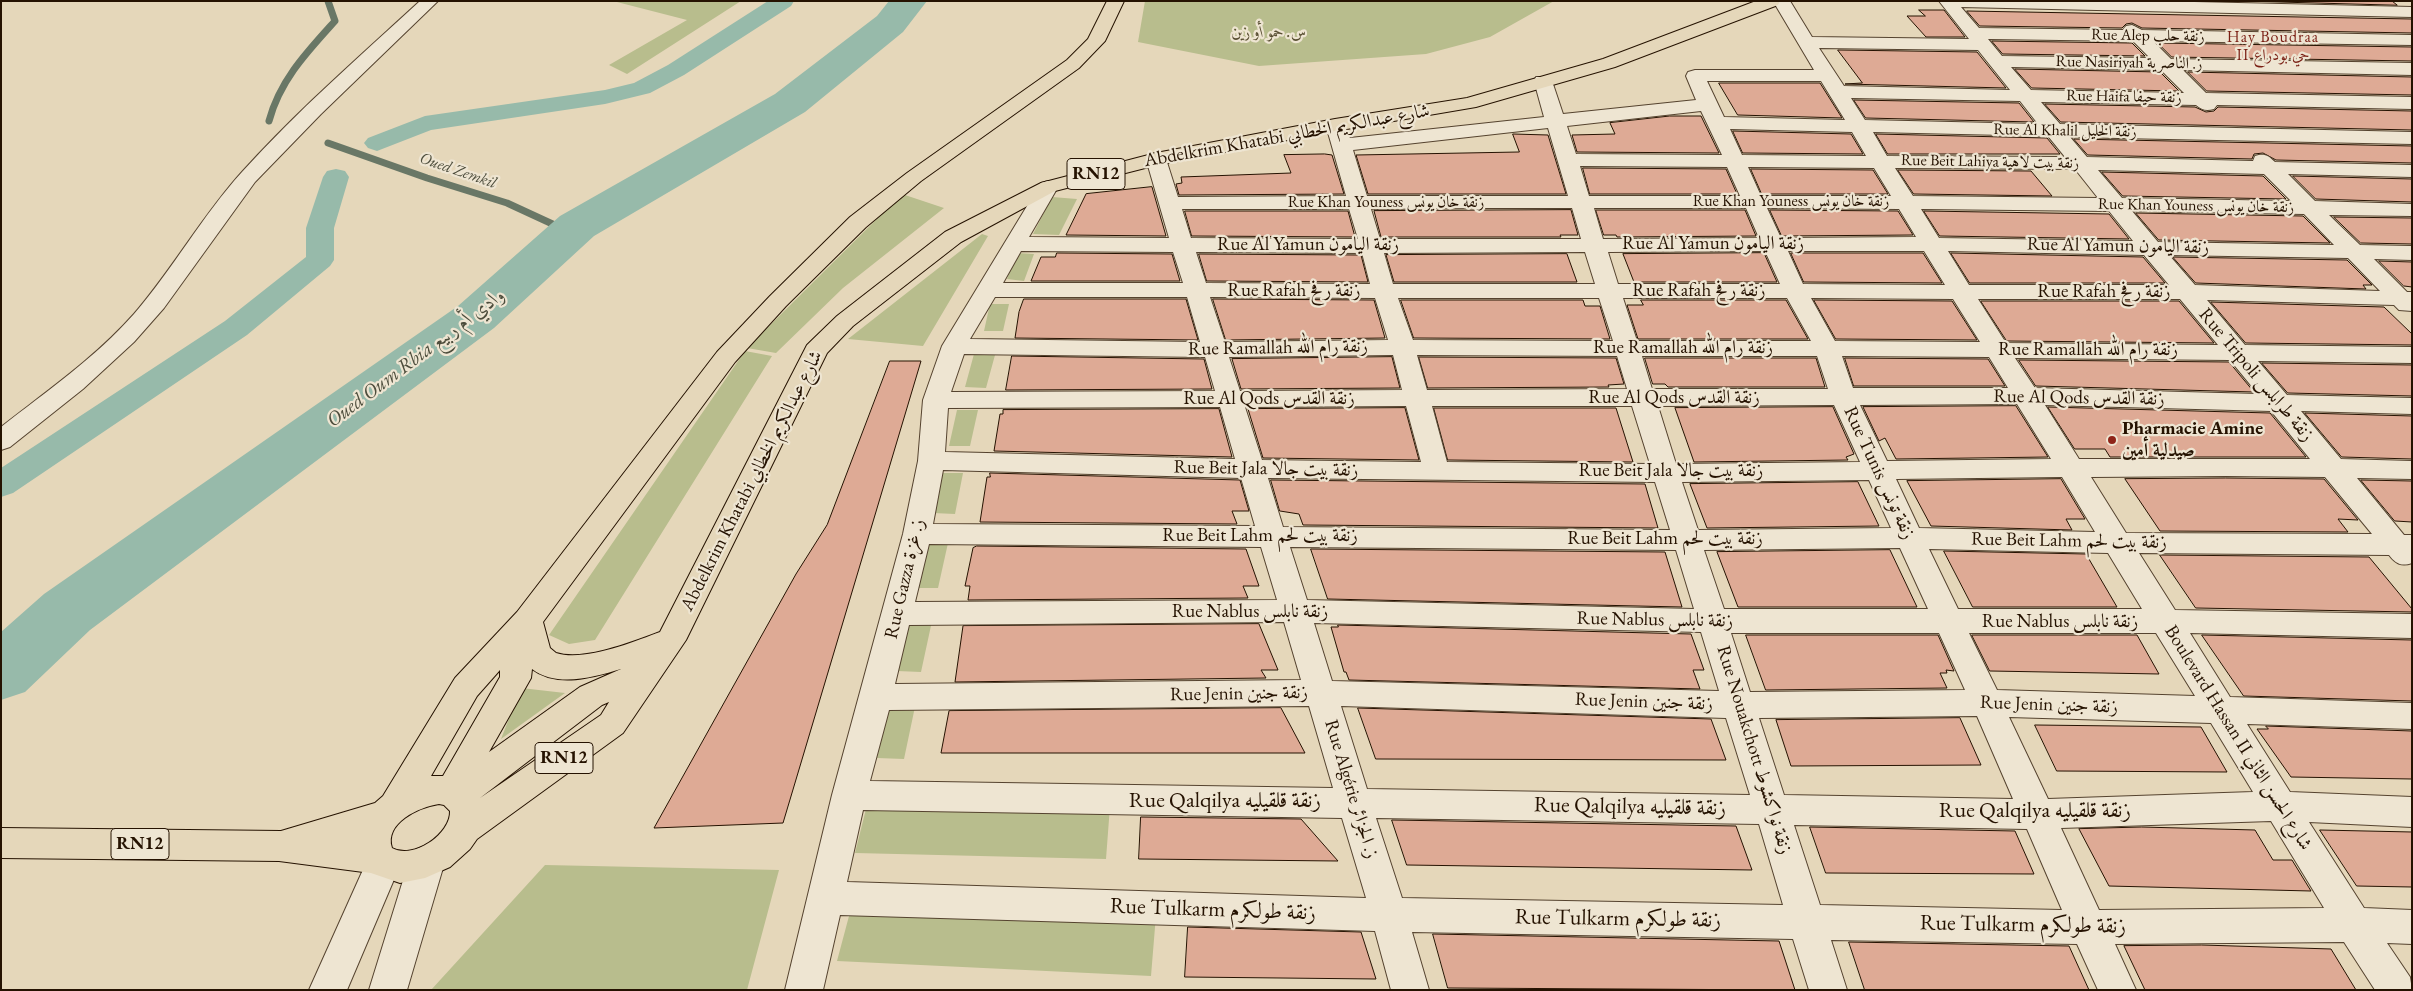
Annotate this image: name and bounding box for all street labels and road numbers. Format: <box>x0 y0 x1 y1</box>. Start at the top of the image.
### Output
street label: Rue Alep زنقة حلب <box>2091 25 2205 47</box>
street label: Rue Nasiriyah ز. الناصرية <box>2055 52 2203 74</box>
street label: Rue Haifa زنقة حيفا <box>2066 86 2182 108</box>
street label: Abdelkrim Khatabi شارع عبدالكريم الخطابي <box>1142 100 1432 172</box>
street label: Rue Al Khalil زنقة الخليل <box>1993 120 2137 142</box>
street label: Rue Beit Lahiya زنقة بيت لاهية <box>1901 151 2079 173</box>
road number: RN12 <box>1067 158 1125 190</box>
street label: Rue Khan Youness زنقة خان يونس <box>1693 192 1889 212</box>
street label: Rue Khan Youness زنقة خان يونس <box>1288 193 1484 213</box>
street label: Rue Khan Youness زنقة خان يونس <box>2098 195 2294 217</box>
street label: Rue Al Yamun زنقة اليامون <box>1622 233 1804 255</box>
street label: Rue Al Yamun زنقة اليامون <box>2027 233 2209 259</box>
street label: Rue Al Yamun زنقة اليامون <box>1217 234 1399 256</box>
street label: Rue Rafah زنقة رفح <box>1227 280 1361 302</box>
street label: Rue Rafah زنقة رفح <box>1632 280 1766 302</box>
street label: Rue Rafah زنقة رفح <box>2037 281 2171 303</box>
street label: Rue Tripoli زنقة طرابلس <box>2194 304 2318 446</box>
street label: Rue Ramallah زنقة رام الله <box>1188 335 1368 361</box>
street label: Rue Ramallah زنقة رام الله <box>1593 337 1773 359</box>
street label: Rue Ramallah زنقة رام الله <box>1998 339 2178 361</box>
street label: Abdelkrim Khatabi شارع عبدالكريم الخطابي <box>676 347 828 615</box>
street label: Rue Al Qods زنقة القدس <box>1993 385 2165 411</box>
street label: Rue Al Qods زنقة القدس <box>1588 387 1760 409</box>
street label: Rue Al Qods زنقة القدس <box>1183 388 1355 410</box>
street label: Rue Tunis زنقة تونس <box>1838 403 1920 543</box>
street label: Rue Beit Jala زنقة بيت جالا <box>1173 456 1359 482</box>
street label: Rue Beit Jala زنقة بيت جالا <box>1579 460 1763 482</box>
street label: Rue Gazza ز. غزة <box>880 517 930 641</box>
street label: Rue Beit Lahm زنقة بيت لحم <box>1162 525 1358 547</box>
street label: Rue Beit Lahm زنقة بيت لحم <box>1567 528 1763 550</box>
street label: Rue Beit Lahm زنقة بيت لحم <box>1971 528 2167 554</box>
street label: Rue Nablus زنقة نابلس <box>1172 601 1328 623</box>
street label: Rue Nablus زنقة نابلس <box>1577 607 1733 633</box>
street label: Rue Nablus زنقة نابلس <box>1982 611 2138 633</box>
street label: Boulevard Hassan II شارع الحسن الثاني <box>2159 621 2317 855</box>
street label: Rue Nouakchott زنقة نواكشوط <box>1711 643 1797 857</box>
street label: Rue Jenin زنقة جنين <box>1170 681 1308 707</box>
street label: Rue Jenin زنقة جنين <box>1575 688 1713 716</box>
street label: Rue Jenin زنقة جنين <box>1980 691 2118 719</box>
street label: Rue Algérie ز. الجزائر <box>1319 717 1383 861</box>
road number: RN12 <box>535 742 593 774</box>
street label: Rue Qalqilya زنقة قلقيليه <box>1129 788 1321 814</box>
street label: Rue Qalqilya زنقة قلقيليه <box>1534 792 1726 822</box>
street label: Rue Qalqilya زنقة قلقيليه <box>1939 798 2131 824</box>
road number: RN12 <box>111 829 169 860</box>
street label: Rue Tulkarm زنقة طولكرم <box>1109 893 1317 927</box>
street label: Rue Tulkarm زنقة طولكرم <box>1515 904 1721 934</box>
street label: Rue Tulkarm زنقة طولكرم <box>1920 910 2126 940</box>

